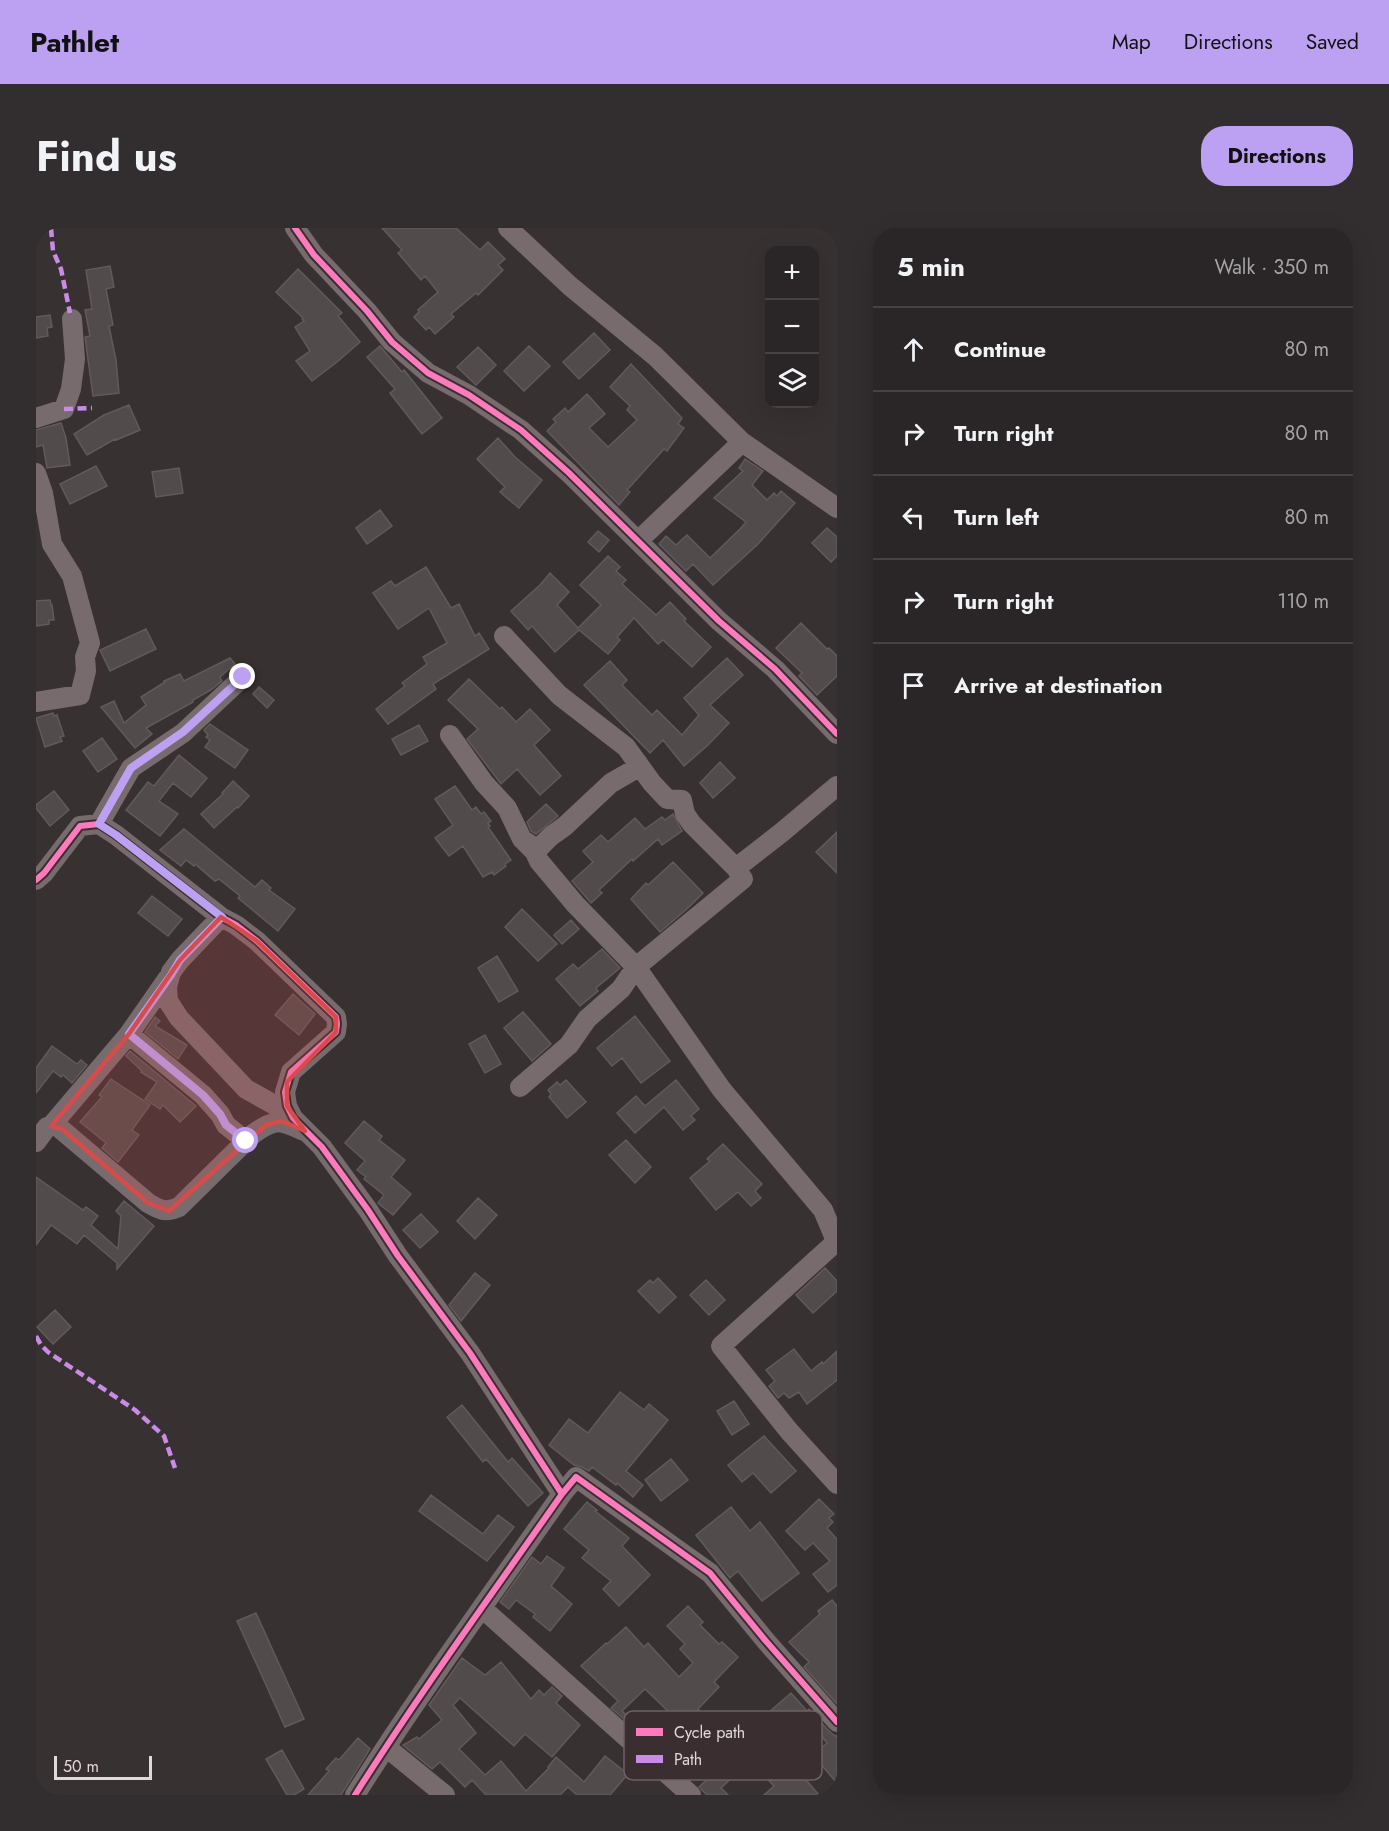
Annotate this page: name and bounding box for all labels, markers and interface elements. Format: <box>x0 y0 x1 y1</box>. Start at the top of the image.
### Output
text: Pathlet <box>30 22 119 63</box>
text: Map <box>1112 27 1151 57</box>
text: Directions <box>1184 27 1273 57</box>
text: Saved <box>1306 27 1359 57</box>
text: Find us <box>36 126 177 187</box>
button: Directions <box>1201 126 1353 186</box>
map controls <box>765 246 819 408</box>
button: + <box>765 246 819 300</box>
text: 5 min <box>897 248 965 286</box>
text: Walk · 350 m <box>1214 253 1329 282</box>
button: − <box>765 300 819 354</box>
icon: ahead <box>897 333 930 366</box>
text: Continue <box>954 333 1046 365</box>
text: 80 m <box>1284 335 1329 364</box>
button: layers <box>765 354 819 408</box>
icon: right <box>897 417 930 450</box>
text: Turn right <box>954 417 1054 449</box>
text: 80 m <box>1284 419 1329 448</box>
icon: left <box>897 501 930 534</box>
text: Turn left <box>954 501 1039 533</box>
text: 80 m <box>1284 503 1329 532</box>
icon: right <box>897 585 930 618</box>
text: Turn right <box>954 585 1054 617</box>
text: 110 m <box>1277 587 1329 616</box>
route end <box>229 663 255 689</box>
icon: arrive <box>897 669 930 702</box>
text: Arrive at destination <box>954 669 1163 701</box>
route start <box>232 1127 258 1153</box>
legend <box>624 1711 822 1780</box>
text: Cycle path <box>674 1721 745 1744</box>
text: Path <box>674 1748 702 1771</box>
scale bar <box>54 1753 152 1780</box>
text: 50 m <box>63 1755 99 1778</box>

